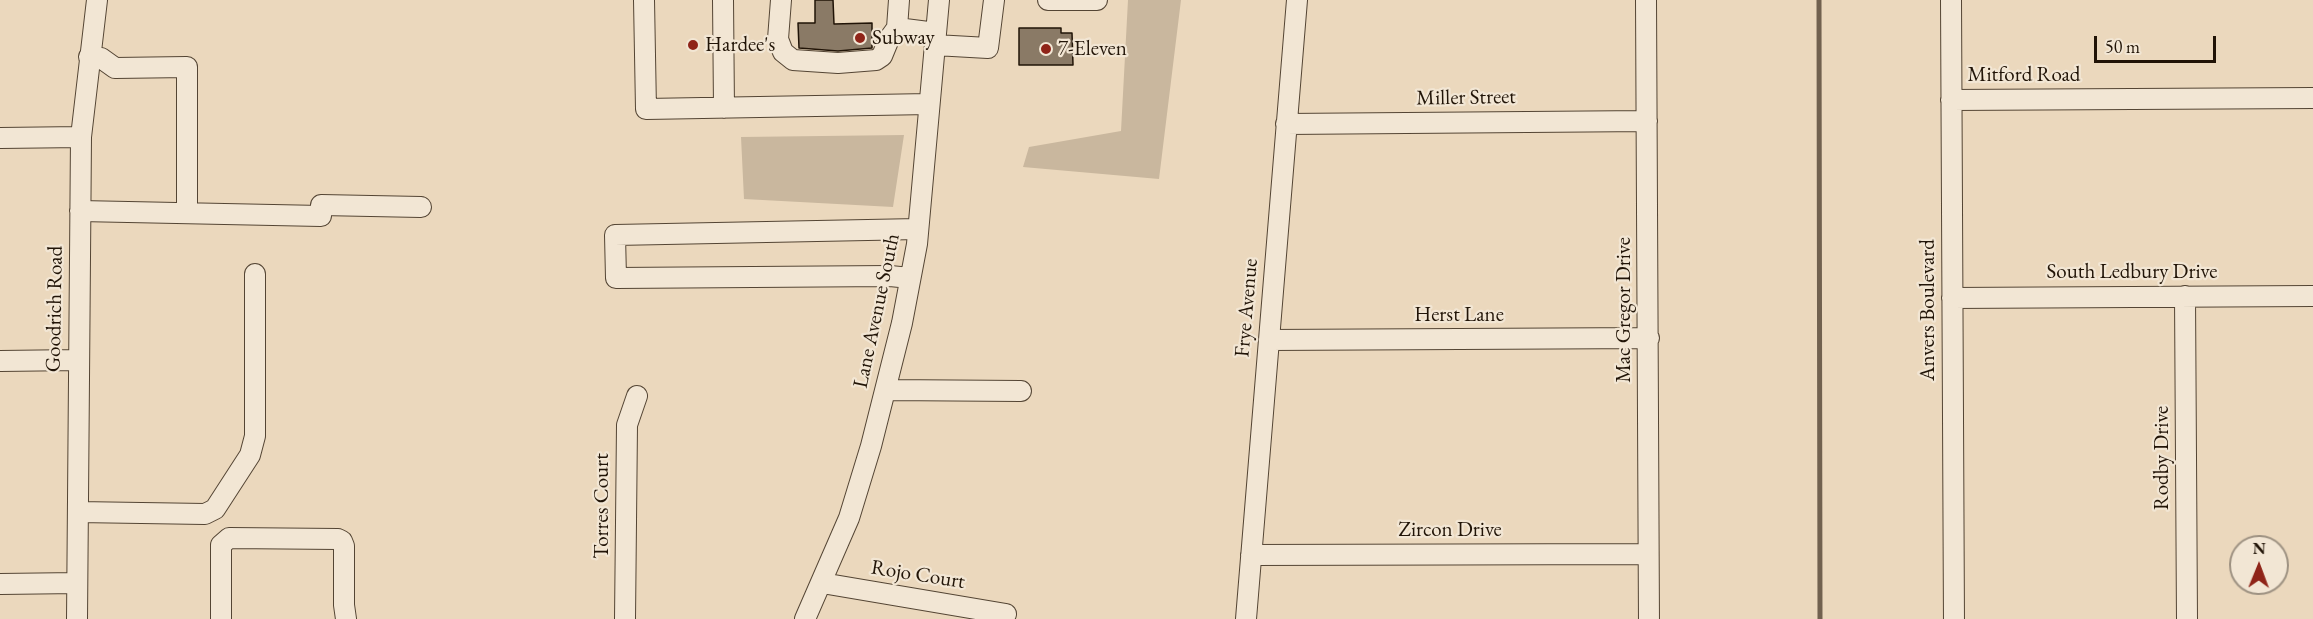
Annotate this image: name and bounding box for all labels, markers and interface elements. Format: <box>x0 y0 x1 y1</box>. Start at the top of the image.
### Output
scale bar <box>2097 24 2218 62</box>
place label: Subway <box>872 25 935 51</box>
marker: Subway <box>853 31 867 45</box>
place label: Hardee's <box>705 32 775 58</box>
text: 50 m <box>2105 35 2140 58</box>
place label: 7-Eleven <box>1058 36 1127 62</box>
marker: Hardee's <box>686 38 700 52</box>
marker: 7-Eleven <box>1039 42 1053 56</box>
street label: Mitford Road <box>1967 62 2081 88</box>
street label: Miller Street <box>1416 85 1516 111</box>
street label: Lane Avenue South <box>848 231 906 391</box>
street label: Mac Gregor Drive <box>1611 237 1637 383</box>
street label: Anvers Boulevard <box>1915 239 1941 381</box>
street label: Goodrich Road <box>41 246 69 372</box>
street label: Frye Avenue <box>1230 258 1264 358</box>
street label: South Ledbury Drive <box>2047 259 2217 285</box>
street label: Herst Lane <box>1414 302 1504 328</box>
street label: Rodby Drive <box>2149 406 2175 510</box>
street label: Torres Court <box>589 453 615 559</box>
street label: Zircon Drive <box>1398 517 1502 543</box>
north arrow <box>2229 535 2289 595</box>
text: N <box>2253 538 2266 559</box>
street label: Rojo Court <box>869 555 967 595</box>

